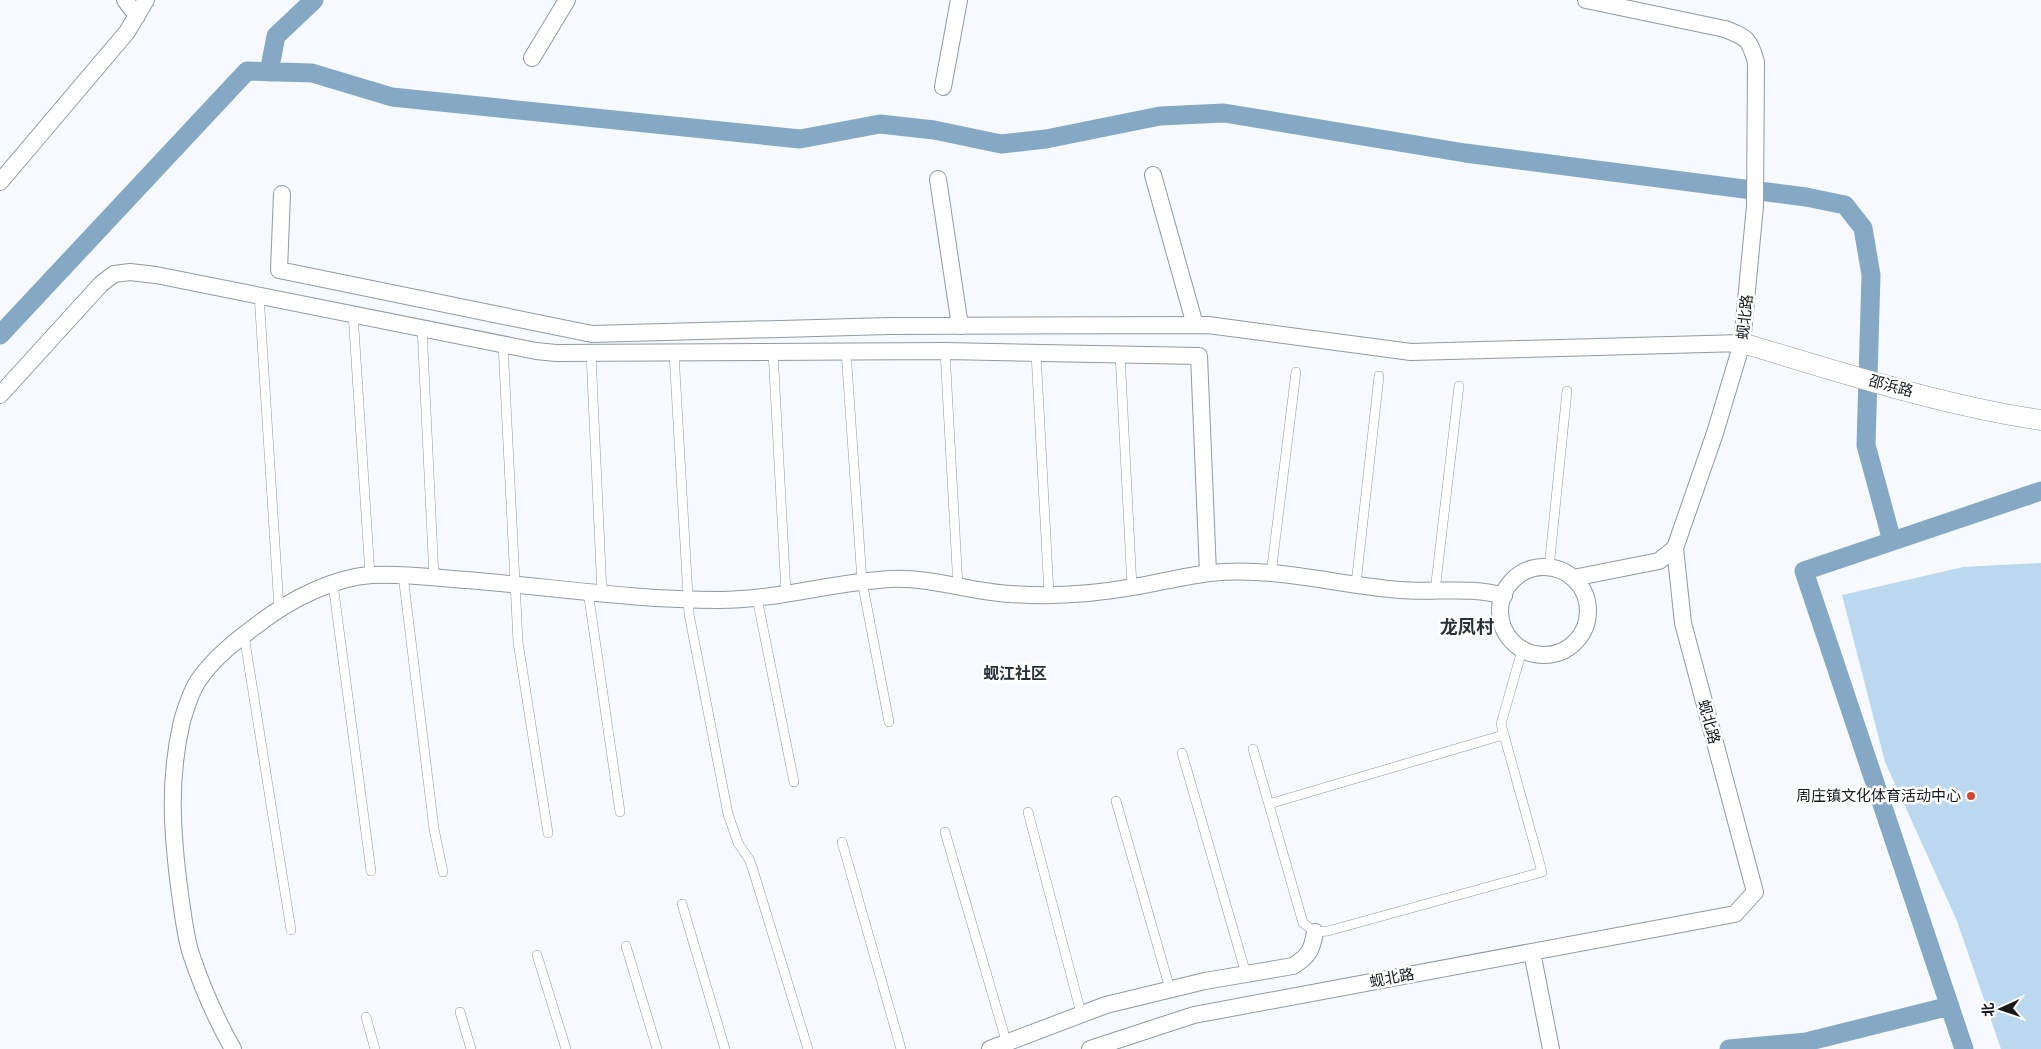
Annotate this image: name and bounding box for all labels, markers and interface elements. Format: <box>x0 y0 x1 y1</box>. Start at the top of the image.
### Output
street label: 蚬北路 <box>1733 294 1757 340</box>
street label: 邵浜路 <box>1867 371 1915 401</box>
district label: 龙凤村 <box>1440 615 1494 639</box>
district label: 蚬江社区 <box>983 663 1047 685</box>
street label: 蚬北路 <box>1694 698 1724 746</box>
place label: 周庄镇文化体育活动中心 <box>1796 786 1961 806</box>
marker: 周庄镇文化体育活动中心 <box>1965 790 1977 802</box>
street label: 蚬北路 <box>1368 964 1416 992</box>
north arrow <box>1976 984 2026 1034</box>
text: 北 <box>1979 1002 1998 1017</box>

